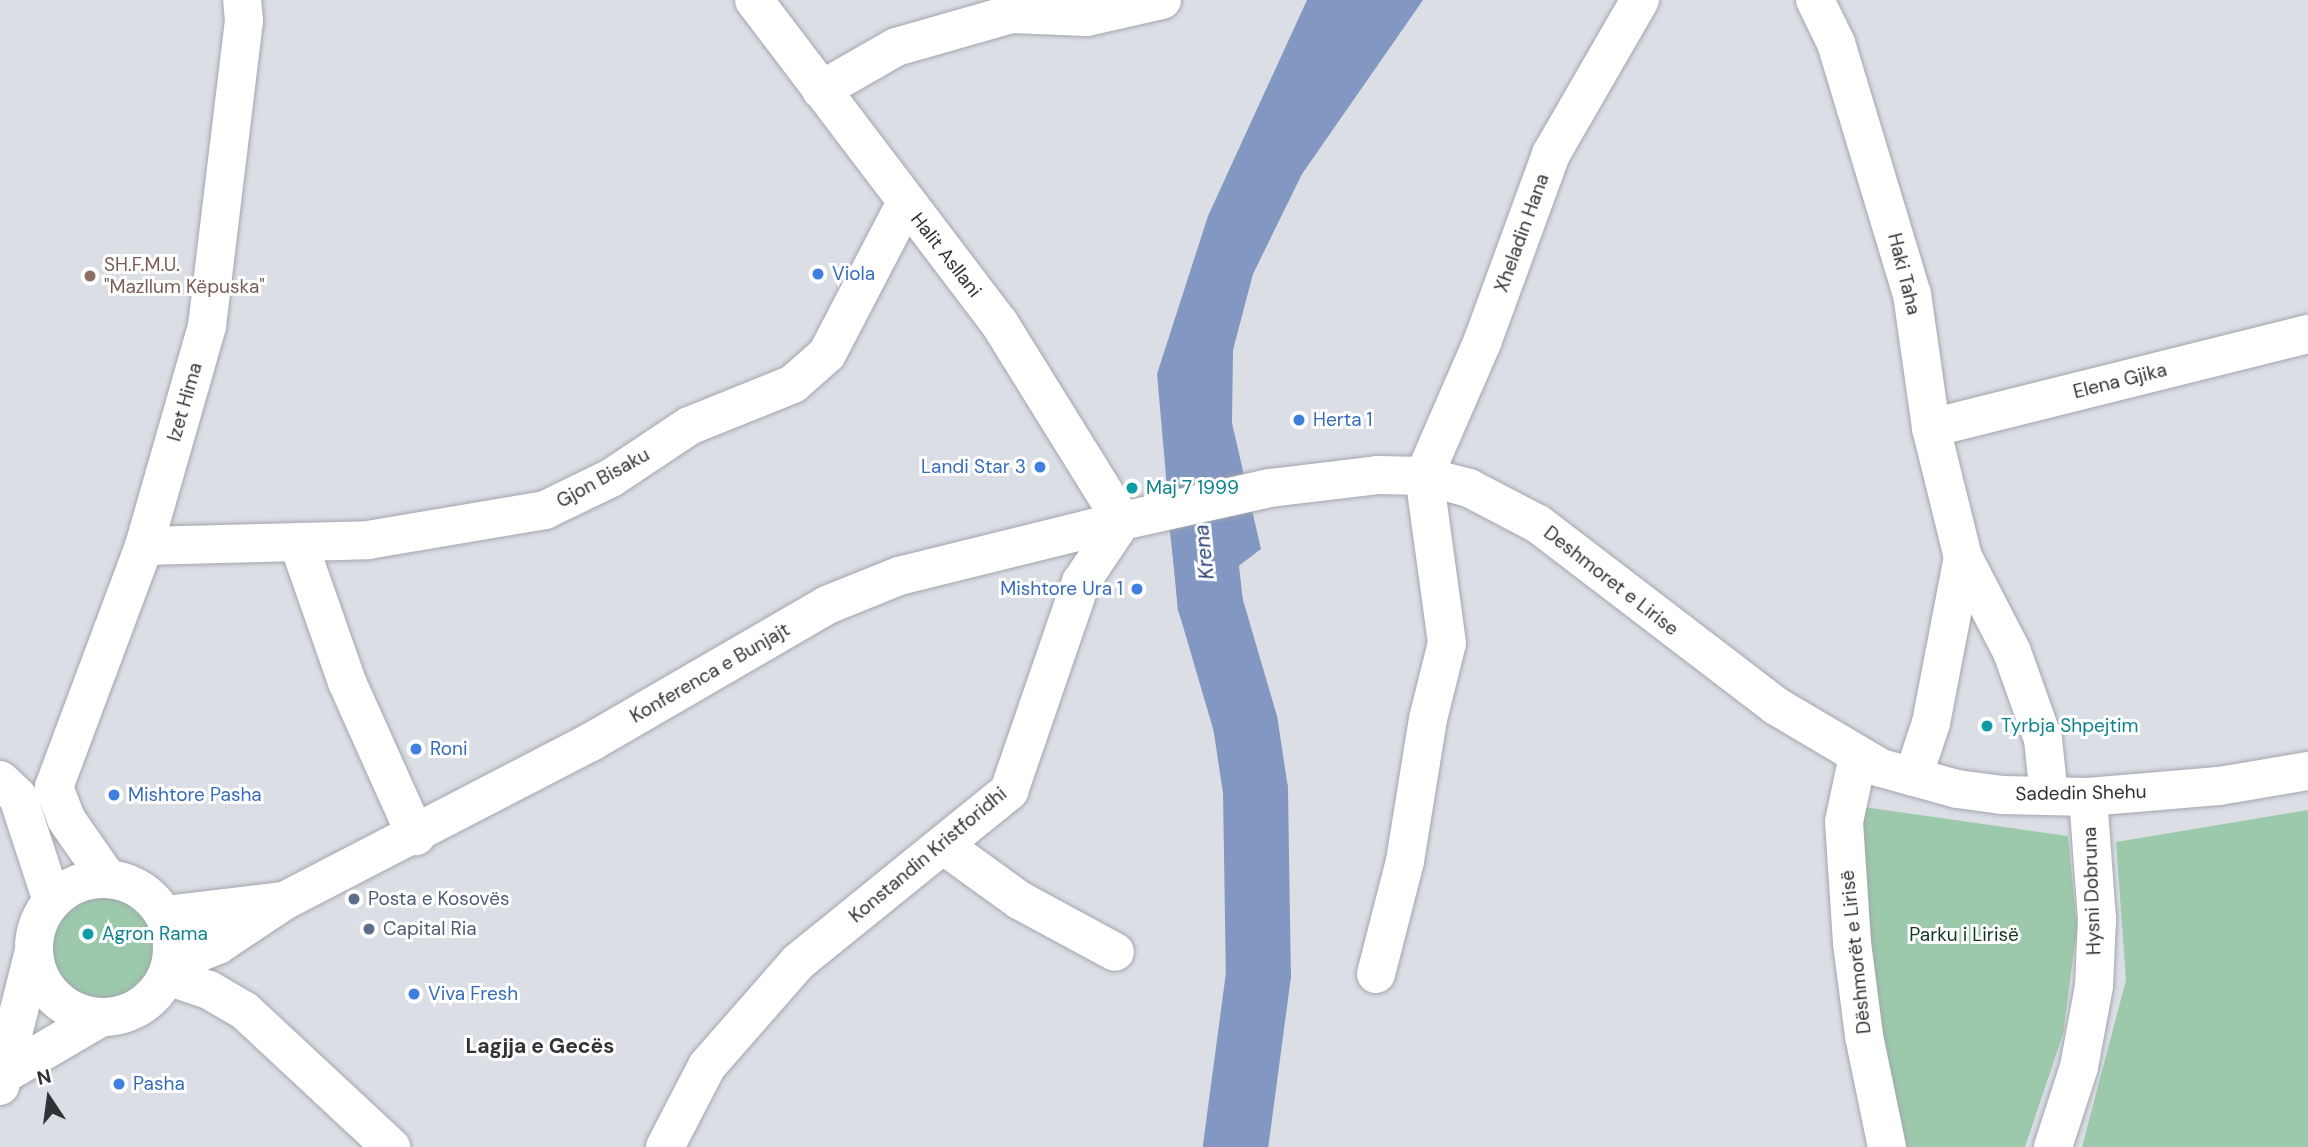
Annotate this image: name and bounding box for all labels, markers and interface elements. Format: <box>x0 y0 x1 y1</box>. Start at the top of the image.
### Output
street label: Xheladin Hana <box>1490 171 1554 295</box>
street label: Halit Asllani <box>906 208 986 302</box>
street label: Haki Taha <box>1883 231 1925 317</box>
place label: SH.F.M.U. "Mazllum Këpuska" <box>104 254 265 298</box>
place label: Viola <box>832 263 875 285</box>
marker: Viola <box>810 266 826 282</box>
marker: SH.F.M.U. "Mazllum Këpuska" <box>82 268 98 284</box>
street label: Elena Gjika <box>2071 358 2169 404</box>
street label: Izet Hima <box>163 360 207 444</box>
place label: Herta 1 <box>1313 409 1373 431</box>
marker: Herta 1 <box>1291 412 1307 428</box>
street label: Gjon Bisaku <box>553 443 653 513</box>
place label: Landi Star 3 <box>921 456 1026 478</box>
marker: Landi Star 3 <box>1032 459 1048 475</box>
place label: Maj 7 1999 <box>1146 477 1239 499</box>
marker: Maj 7 1999 <box>1124 480 1140 496</box>
street label: Deshmoret e Lirise <box>1539 521 1683 641</box>
water label: Krena <box>1189 523 1219 581</box>
place label: Mishtore Ura 1 <box>1000 578 1123 600</box>
marker: Mishtore Ura 1 <box>1129 581 1145 597</box>
street label: Konferenca e Bunjajt <box>626 618 794 728</box>
place label: Tyrbja Shpejtim <box>2001 715 2138 737</box>
marker: Tyrbja Shpejtim <box>1979 718 1995 734</box>
place label: Roni <box>430 738 467 760</box>
marker: Roni <box>408 741 424 757</box>
street label: Sadedin Shehu <box>2015 780 2147 806</box>
street label: Konstandin Kristforidhi <box>845 782 1011 928</box>
place label: Mishtore Pasha <box>128 784 262 806</box>
marker: Mishtore Pasha <box>106 787 122 803</box>
street label: Hysni Dobruna <box>2078 826 2106 956</box>
street label: Dëshmorët e Lirisë <box>1836 869 1876 1035</box>
place label: Posta e Kosovës <box>368 888 509 910</box>
marker: Posta e Kosovës <box>346 891 362 907</box>
place label: Capital Ria <box>383 918 477 940</box>
marker: Capital Ria <box>361 921 377 937</box>
place label: Agron Rama <box>102 923 208 945</box>
park label: Parku i Lirisë <box>1909 924 2019 946</box>
marker: Agron Rama <box>80 926 96 942</box>
place label: Viva Fresh <box>428 983 518 1005</box>
marker: Viva Fresh <box>406 986 422 1002</box>
district label: Lagjja e Gecës <box>466 1033 614 1059</box>
north arrow <box>14 1063 84 1133</box>
text: N <box>35 1063 54 1091</box>
place label: Pasha <box>133 1073 185 1095</box>
marker: Pasha <box>111 1076 127 1092</box>

